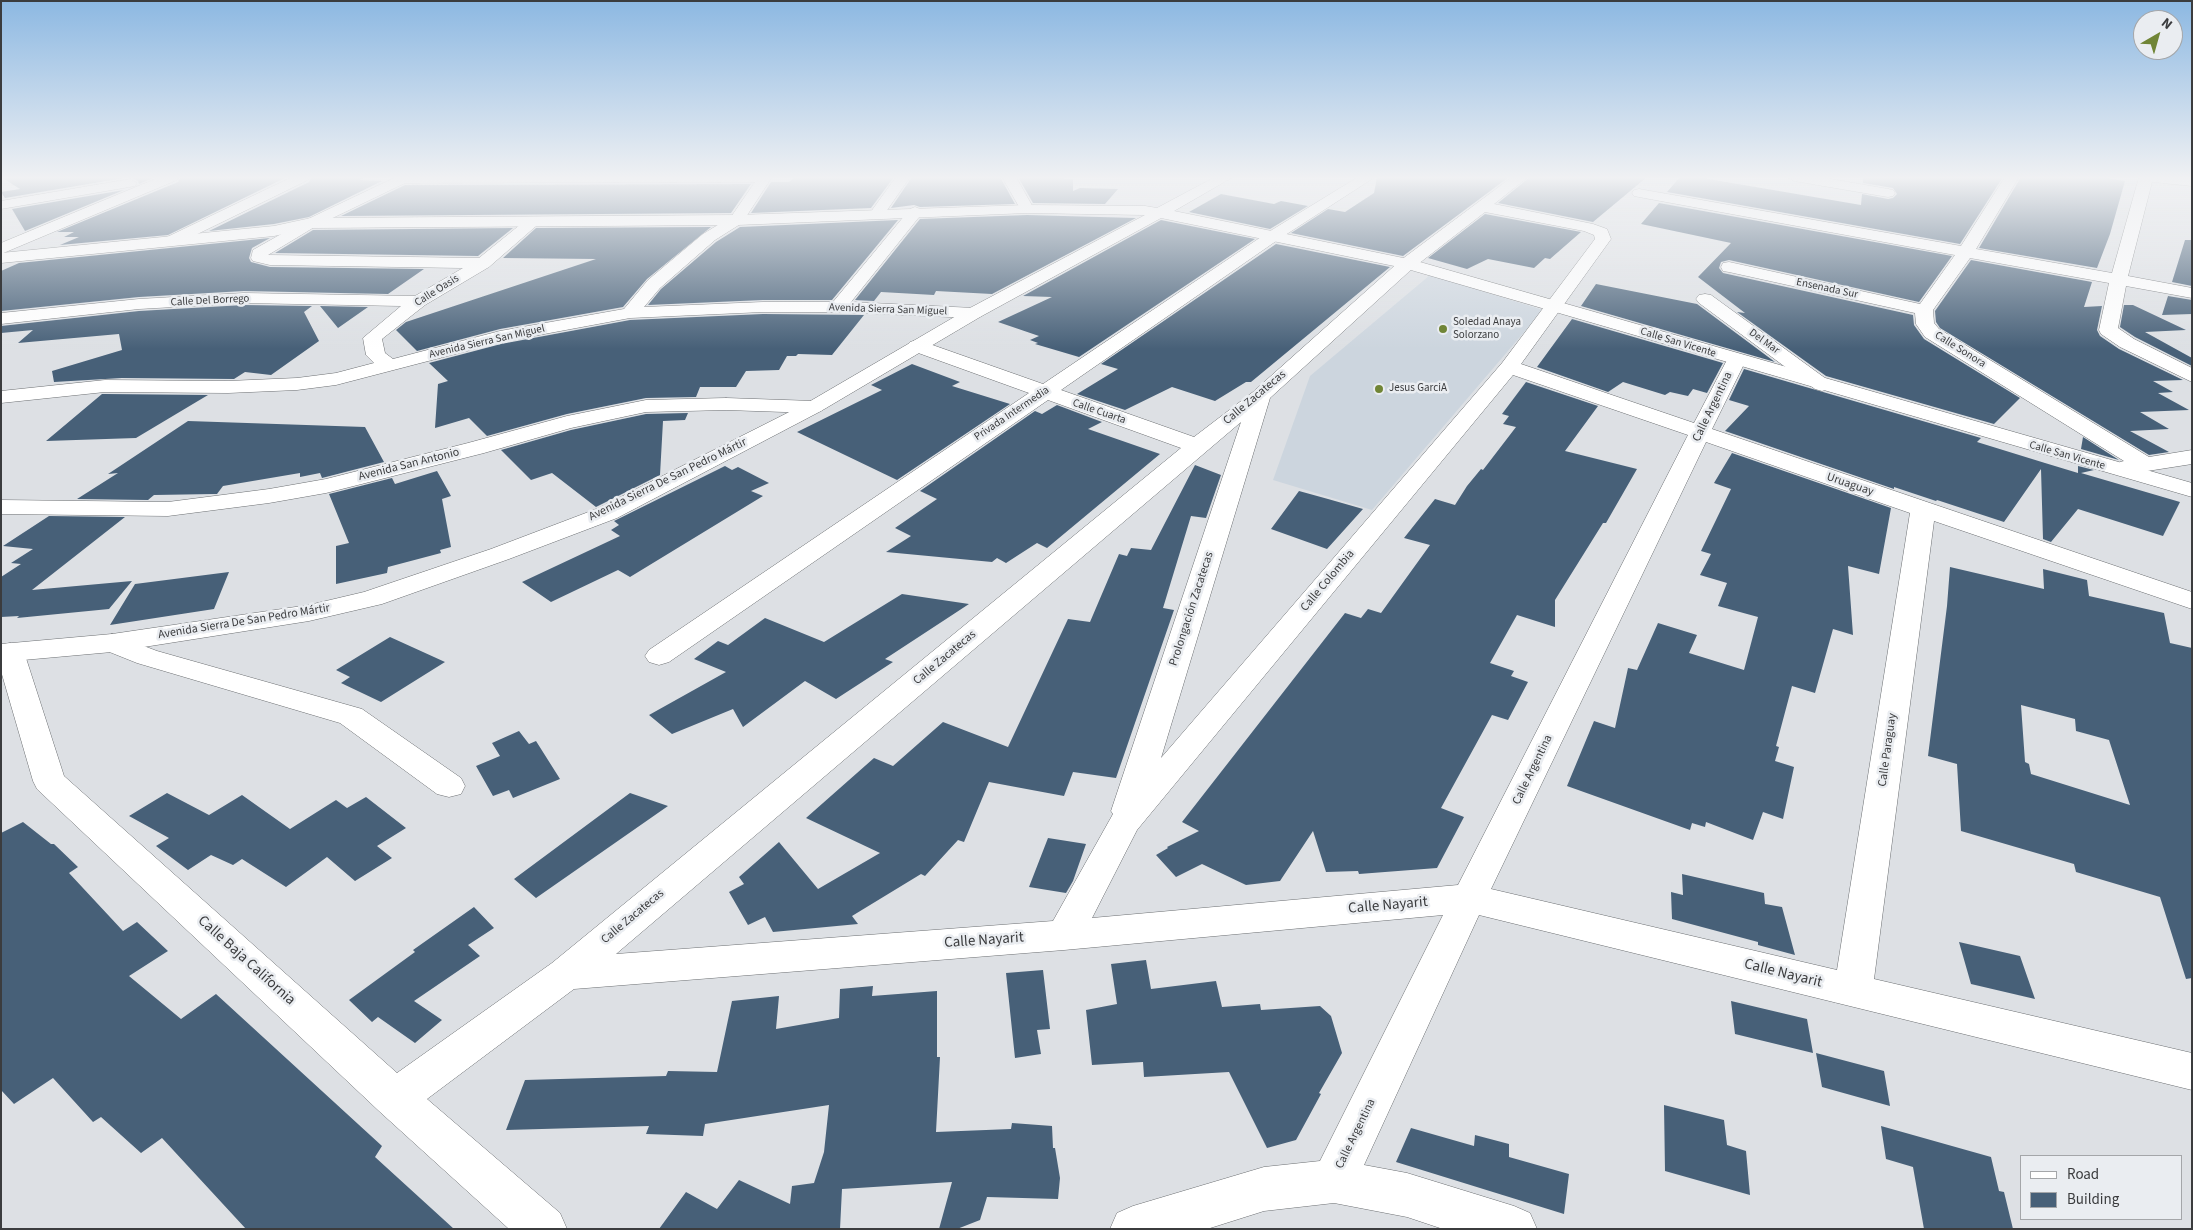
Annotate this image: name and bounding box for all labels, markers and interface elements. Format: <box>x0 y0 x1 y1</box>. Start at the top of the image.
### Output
north arrow <box>2133 10 2183 60</box>
text: N <box>2157 13 2176 35</box>
street label: Calle Oasis <box>412 272 462 310</box>
street label: Ensenada Sur <box>1795 276 1859 302</box>
street label: Calle Del Borrego <box>170 292 250 310</box>
street label: Avenida Sierra San Miguel <box>829 301 947 319</box>
place label: Soledad Anaya Solorzano <box>1453 316 1521 342</box>
street label: Avenida Sierra San Miguel <box>428 322 546 362</box>
marker: Soledad Anaya Solorzano <box>1437 323 1449 335</box>
street label: Calle San Vicente <box>1639 325 1717 361</box>
street label: Del Mar <box>1746 326 1782 358</box>
street label: Calle Sonora <box>1932 329 1988 371</box>
street label: Calle Zacatecas <box>1221 368 1289 428</box>
street label: Calle Argentina <box>1690 370 1736 444</box>
place label: Jesus GarciA <box>1389 382 1447 396</box>
marker: Jesus GarciA <box>1373 383 1385 395</box>
street label: Privada Intermedia <box>972 384 1052 444</box>
street label: Calle Cuarta <box>1071 397 1127 427</box>
street label: Avenida Sierra De San Pedro Mártir <box>587 435 749 525</box>
street label: Calle San Vicente <box>2028 439 2106 473</box>
street label: Avenida San Antonio <box>357 445 461 485</box>
street label: Uruaguay <box>1825 470 1875 500</box>
street label: Calle Colombia <box>1298 547 1358 615</box>
street label: Prolongación Zacatecas <box>1167 550 1217 668</box>
street label: Avenida Sierra De San Pedro Mártir <box>157 601 331 643</box>
street label: Calle Zacatecas <box>911 628 979 688</box>
street label: Calle Paraguay <box>1876 712 1900 788</box>
street label: Calle Argentina <box>1510 733 1556 807</box>
street label: Calle Zacatecas <box>599 887 667 947</box>
street label: Calle Nayarit <box>1348 894 1428 918</box>
street label: Calle Baja California <box>193 912 299 1010</box>
street label: Calle Nayarit <box>944 929 1024 953</box>
street label: Calle Nayarit <box>1742 956 1824 992</box>
street label: Calle Argentina <box>1333 1097 1379 1171</box>
legend <box>2020 1155 2183 1220</box>
text: Road <box>2067 1164 2099 1185</box>
text: Building <box>2067 1189 2119 1210</box>

